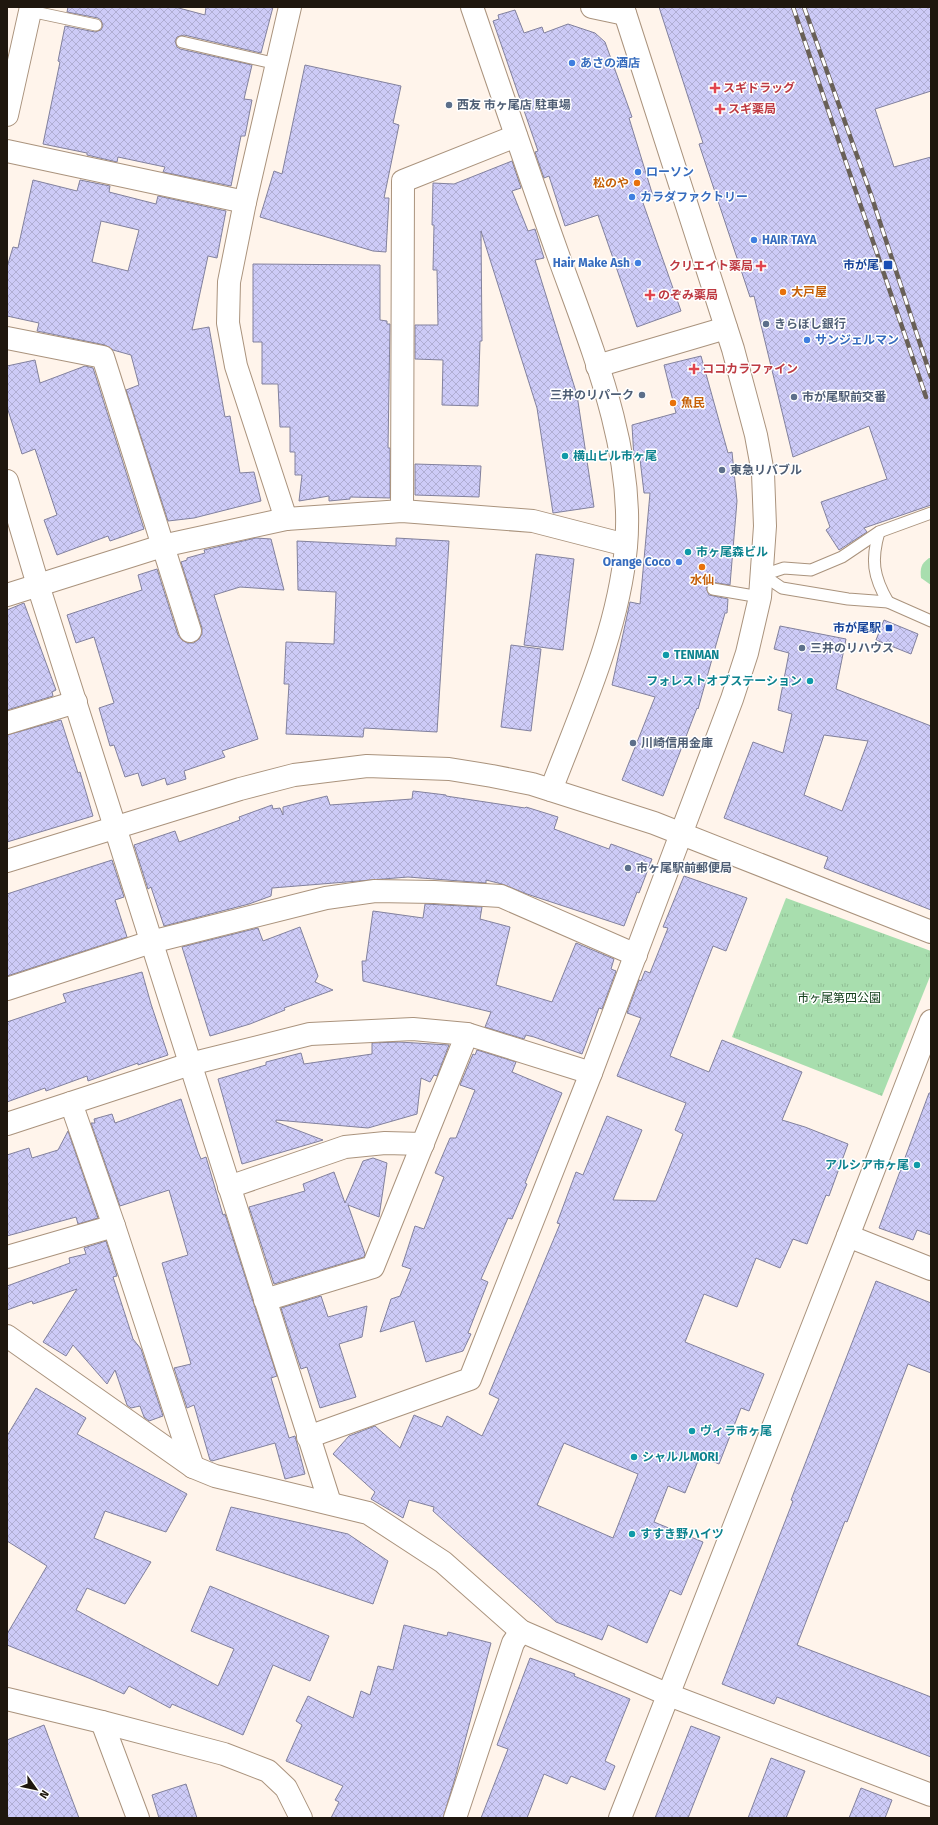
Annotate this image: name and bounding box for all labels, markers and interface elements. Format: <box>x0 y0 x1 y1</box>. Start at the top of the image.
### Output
place label: あさの酒店 <box>580 56 640 70</box>
marker: あさの酒店 <box>567 58 577 68</box>
place label: スギドラッグ <box>723 81 795 95</box>
marker: スギドラッグ <box>710 83 720 93</box>
place label: 西友 市ヶ尾店 駐車場 <box>457 98 571 112</box>
marker: 西友 市ヶ尾店 駐車場 <box>444 100 454 110</box>
place label: スギ薬局 <box>728 102 776 116</box>
marker: スギ薬局 <box>715 104 725 114</box>
place label: ローソン <box>646 165 694 179</box>
marker: ローソン <box>633 167 643 177</box>
place label: 松のや <box>593 176 629 190</box>
marker: 松のや <box>632 178 642 188</box>
place label: カラダファクトリー <box>640 190 748 204</box>
marker: カラダファクトリー <box>627 192 637 202</box>
place label: HAIR TAYA <box>762 233 818 247</box>
marker: HAIR TAYA <box>749 235 759 245</box>
place label: Hair Make Ash <box>553 256 630 270</box>
marker: Hair Make Ash <box>633 258 643 268</box>
place label: 市が尾 <box>843 258 879 272</box>
place label: クリエイト薬局 <box>669 259 753 273</box>
marker: 市が尾 <box>882 259 894 271</box>
marker: クリエイト薬局 <box>756 261 766 271</box>
place label: 大戸屋 <box>791 285 827 299</box>
marker: 大戸屋 <box>778 287 788 297</box>
place label: のぞみ薬局 <box>658 288 718 302</box>
marker: のぞみ薬局 <box>645 290 655 300</box>
place label: きらぼし銀行 <box>774 317 846 331</box>
marker: きらぼし銀行 <box>761 319 771 329</box>
place label: サンジェルマン <box>815 333 899 347</box>
marker: サンジェルマン <box>802 335 812 345</box>
place label: ココカラファイン <box>702 362 798 376</box>
marker: ココカラファイン <box>689 364 699 374</box>
place label: 三井のリパーク <box>550 388 634 402</box>
marker: 三井のリパーク <box>637 390 647 400</box>
place label: 市が尾駅前交番 <box>802 390 887 404</box>
marker: 市が尾駅前交番 <box>789 392 799 402</box>
place label: 魚民 <box>681 396 705 410</box>
marker: 魚民 <box>668 398 678 408</box>
place label: 横山ビル市ヶ尾 <box>573 449 657 463</box>
marker: 横山ビル市ヶ尾 <box>560 451 570 461</box>
place label: 東急リバブル <box>730 463 802 477</box>
marker: 東急リバブル <box>717 465 727 475</box>
place label: 市ヶ尾森ビル <box>696 545 768 559</box>
marker: 市ヶ尾森ビル <box>683 547 693 557</box>
place label: Orange Coco <box>603 555 671 569</box>
marker: Orange Coco <box>674 557 684 567</box>
marker: 水仙 <box>697 562 707 572</box>
place label: 水仙 <box>690 573 714 587</box>
place label: 市が尾駅 <box>833 621 881 635</box>
marker: 市が尾駅 <box>884 623 894 633</box>
place label: 三井のリハウス <box>810 641 894 655</box>
marker: 三井のリハウス <box>797 643 807 653</box>
place label: TENMAN <box>674 648 719 662</box>
marker: TENMAN <box>661 650 671 660</box>
place label: フォレストオブステーション <box>646 674 802 688</box>
marker: フォレストオブステーション <box>805 676 815 686</box>
place label: 川崎信用金庫 <box>641 736 713 750</box>
marker: 川崎信用金庫 <box>628 738 638 748</box>
place label: 市ヶ尾駅前郵便局 <box>636 861 732 875</box>
marker: 市ヶ尾駅前郵便局 <box>623 863 633 873</box>
park label: 市ヶ尾第四公園 <box>797 991 881 1005</box>
place label: アルシア市ヶ尾 <box>825 1158 909 1172</box>
marker: アルシア市ヶ尾 <box>912 1160 922 1170</box>
place label: ヴィラ市ヶ尾 <box>700 1424 772 1438</box>
marker: ヴィラ市ヶ尾 <box>687 1426 697 1436</box>
place label: シャルルMORI <box>642 1450 719 1464</box>
marker: シャルルMORI <box>629 1452 639 1462</box>
place label: すすき野ハイツ <box>640 1527 724 1541</box>
marker: すすき野ハイツ <box>627 1529 637 1539</box>
north arrow <box>16 1769 56 1809</box>
text: N <box>37 1788 51 1801</box>

